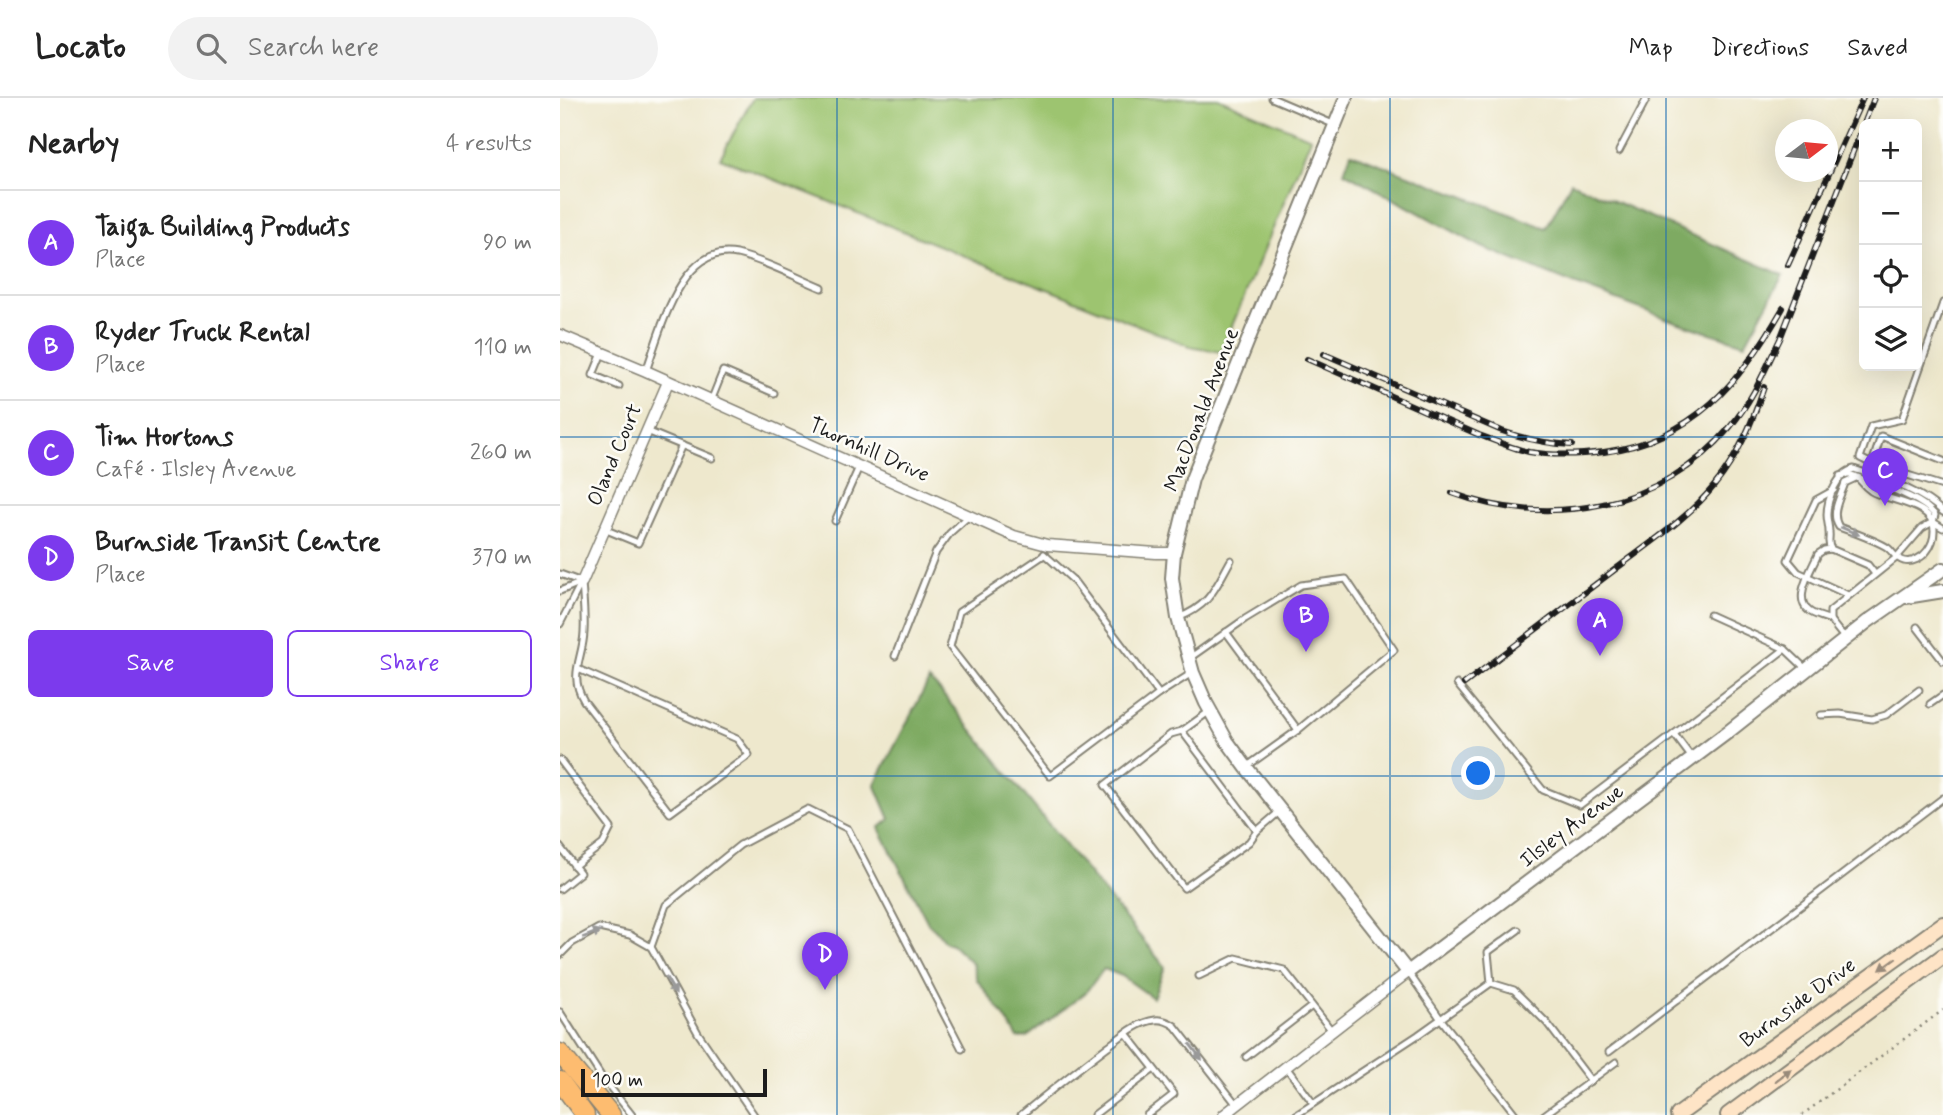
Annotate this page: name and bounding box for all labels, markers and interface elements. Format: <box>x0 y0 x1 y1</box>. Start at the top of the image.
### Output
search box <box>168 17 658 80</box>
text: Locato <box>35 26 126 70</box>
icon: search <box>192 29 230 67</box>
text: Search here <box>248 31 379 65</box>
text: Map <box>1629 33 1673 64</box>
text: Directions <box>1711 33 1809 64</box>
text: Saved <box>1847 33 1908 64</box>
north arrow <box>1775 119 1838 182</box>
map controls <box>1859 119 1922 371</box>
button: + <box>1859 119 1922 182</box>
text: Nearby <box>28 124 119 163</box>
text: 4 results <box>446 129 532 159</box>
button: − <box>1859 182 1922 245</box>
text: Taiga Building Products <box>95 211 350 245</box>
text: A <box>43 228 59 258</box>
text: 90 m <box>483 228 532 258</box>
text: Place <box>95 245 146 275</box>
button: locate <box>1859 245 1922 308</box>
button: layers <box>1859 308 1922 371</box>
text: Ryder Truck Rental <box>95 316 310 350</box>
street label: MacDonald Avenue <box>1158 324 1246 496</box>
text: B <box>44 333 58 363</box>
text: 110 m <box>473 333 532 363</box>
text: Place <box>95 350 146 380</box>
street label: Oland Court <box>581 400 649 510</box>
street label: Thornhill Drive <box>804 411 934 489</box>
text: Tim Hortons <box>95 421 234 455</box>
text: C <box>43 438 59 468</box>
text: 260 m <box>470 438 532 468</box>
pin: C <box>1862 448 1908 506</box>
text: Café · Ilsley Avenue <box>95 455 296 485</box>
text: Burnside Transit Centre <box>95 526 381 560</box>
one-way arrow <box>1839 526 1860 537</box>
text: D <box>43 543 59 573</box>
text: 370 m <box>472 543 532 573</box>
text: Place <box>95 560 146 590</box>
pin: B <box>1283 594 1329 652</box>
pin: A <box>1577 598 1623 656</box>
button: Save <box>28 630 273 697</box>
button: Share <box>287 630 532 697</box>
your location <box>1461 756 1495 790</box>
street label: Ilsley Avenue <box>1514 778 1630 874</box>
one-way arrow <box>582 928 603 939</box>
pin: D <box>802 932 848 990</box>
street label: Burnside Drive <box>1734 951 1862 1055</box>
one-way arrow <box>1879 957 1897 971</box>
one-way arrow <box>665 977 677 996</box>
one-way arrow <box>1188 1043 1203 1061</box>
scale bar <box>581 1066 766 1098</box>
one-way arrow <box>1774 1067 1792 1082</box>
text: 100 m <box>592 1068 643 1093</box>

